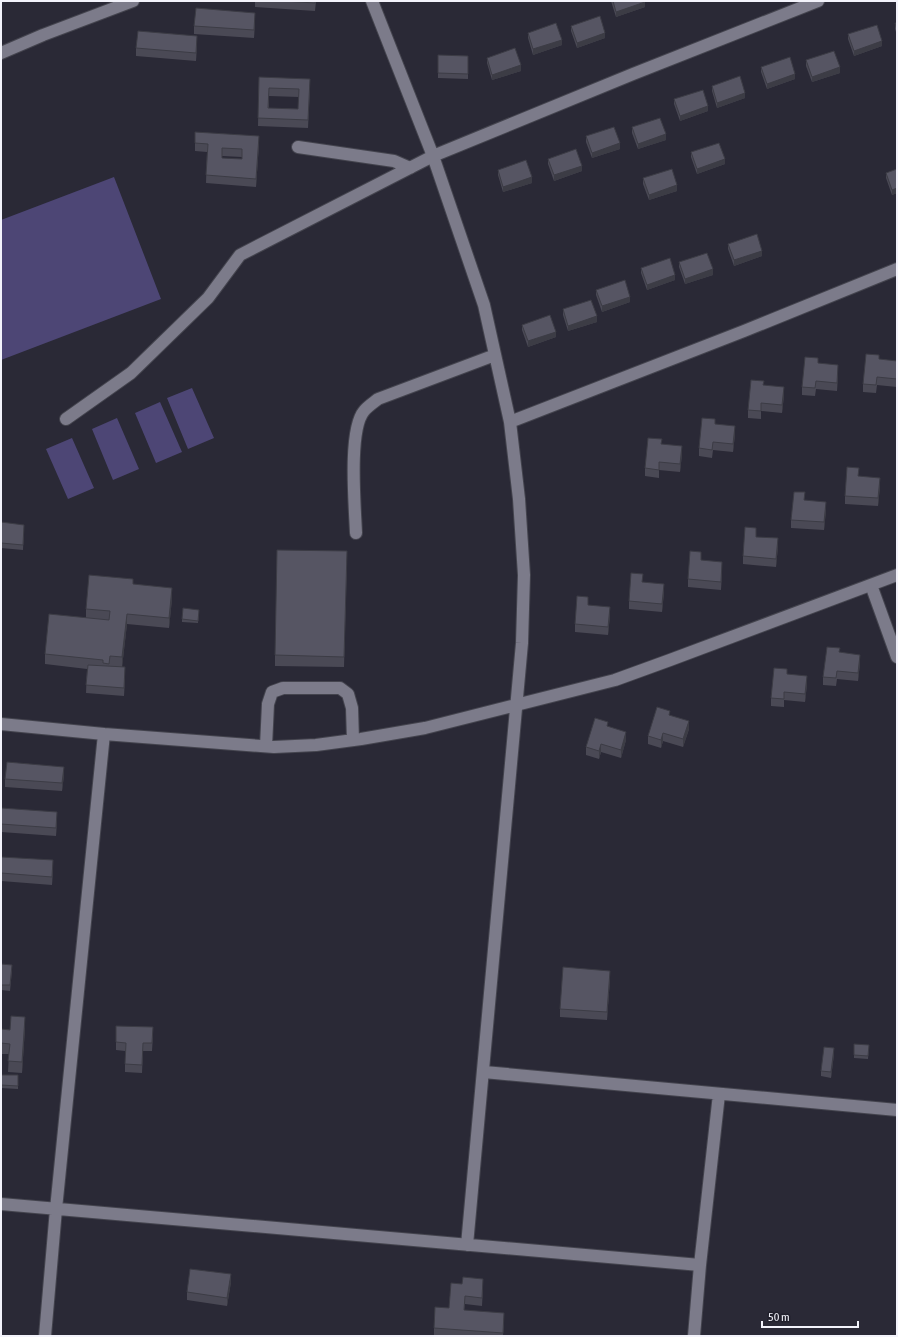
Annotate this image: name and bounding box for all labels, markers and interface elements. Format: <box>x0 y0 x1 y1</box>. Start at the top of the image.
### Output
scale bar <box>762 1303 858 1329</box>
text: 50 m <box>768 1310 790 1324</box>

